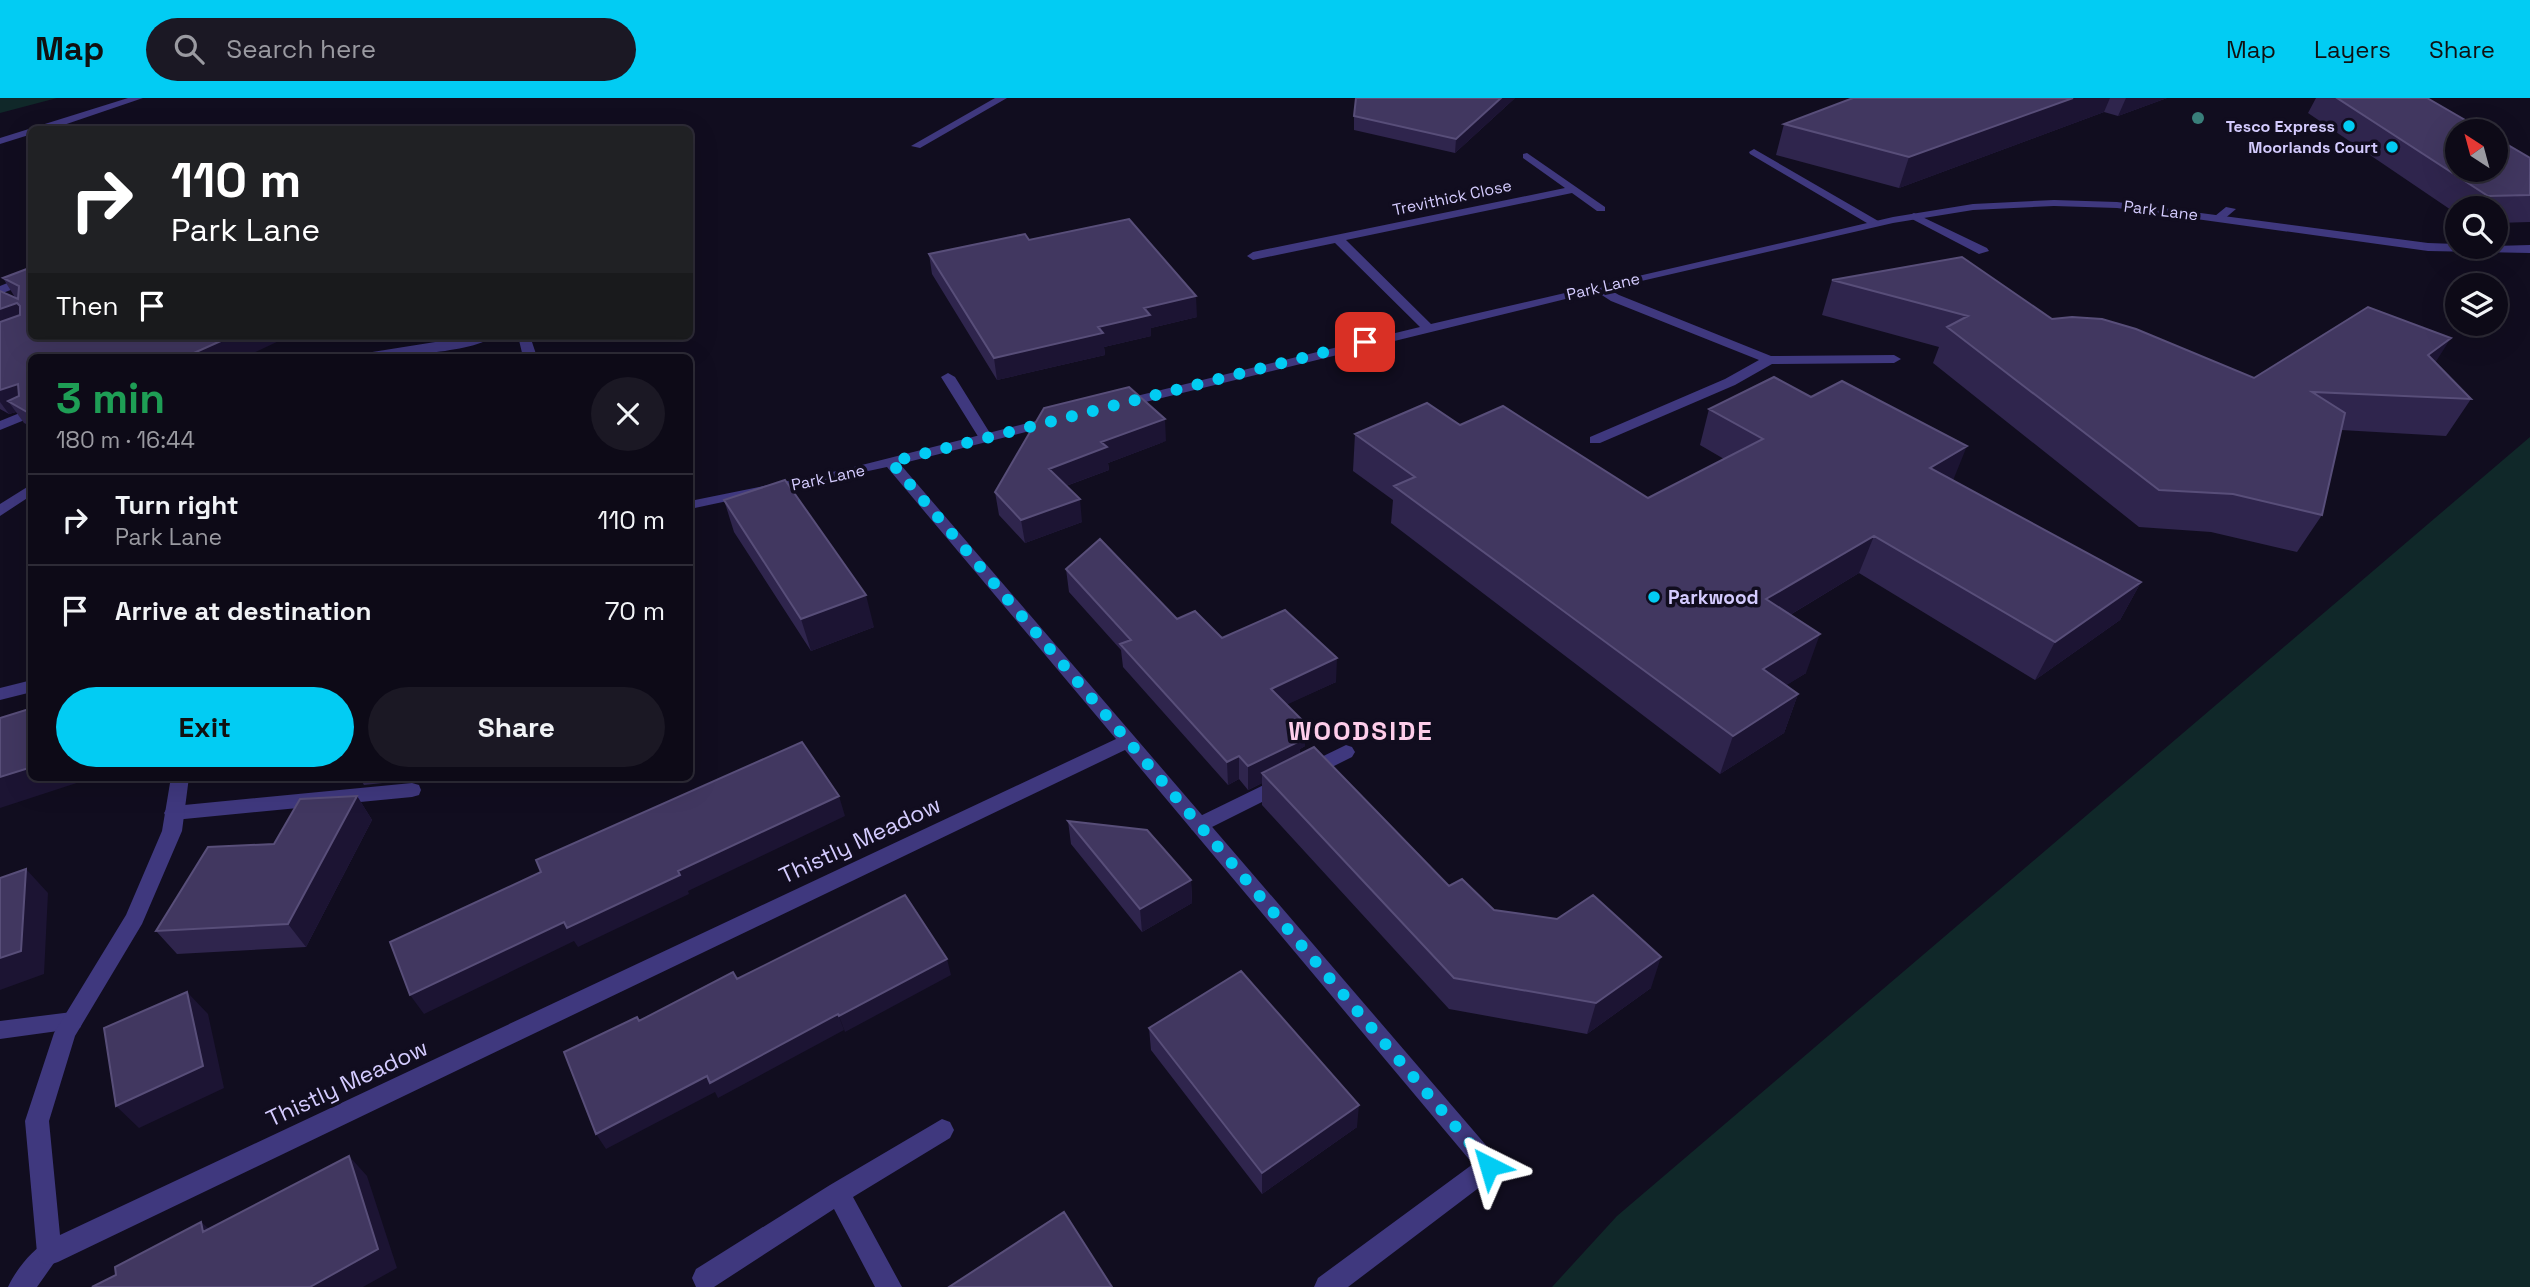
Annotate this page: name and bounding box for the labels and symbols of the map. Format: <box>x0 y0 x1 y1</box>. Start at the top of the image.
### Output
place label: Tesco Express <box>2226 116 2335 137</box>
marker: Tesco Express <box>2341 118 2357 134</box>
north arrow <box>2445 119 2508 182</box>
place label: Moorlands Court <box>2248 137 2378 158</box>
marker: Moorlands Court <box>2384 139 2400 155</box>
street label: Trevithick Close <box>1391 175 1513 220</box>
street label: Park Lane <box>2123 196 2199 225</box>
street label: Park Lane <box>1564 268 1642 305</box>
pin <box>1335 312 1395 372</box>
street label: Park Lane <box>789 459 867 496</box>
place label: Parkwood <box>1668 585 1759 610</box>
marker: Parkwood <box>1646 589 1662 605</box>
district label: WOODSIDE <box>1288 714 1434 748</box>
street label: Thistly Meadow <box>774 789 946 891</box>
street label: Thistly Meadow <box>261 1032 433 1134</box>
position arrow <box>1452 1129 1526 1203</box>

